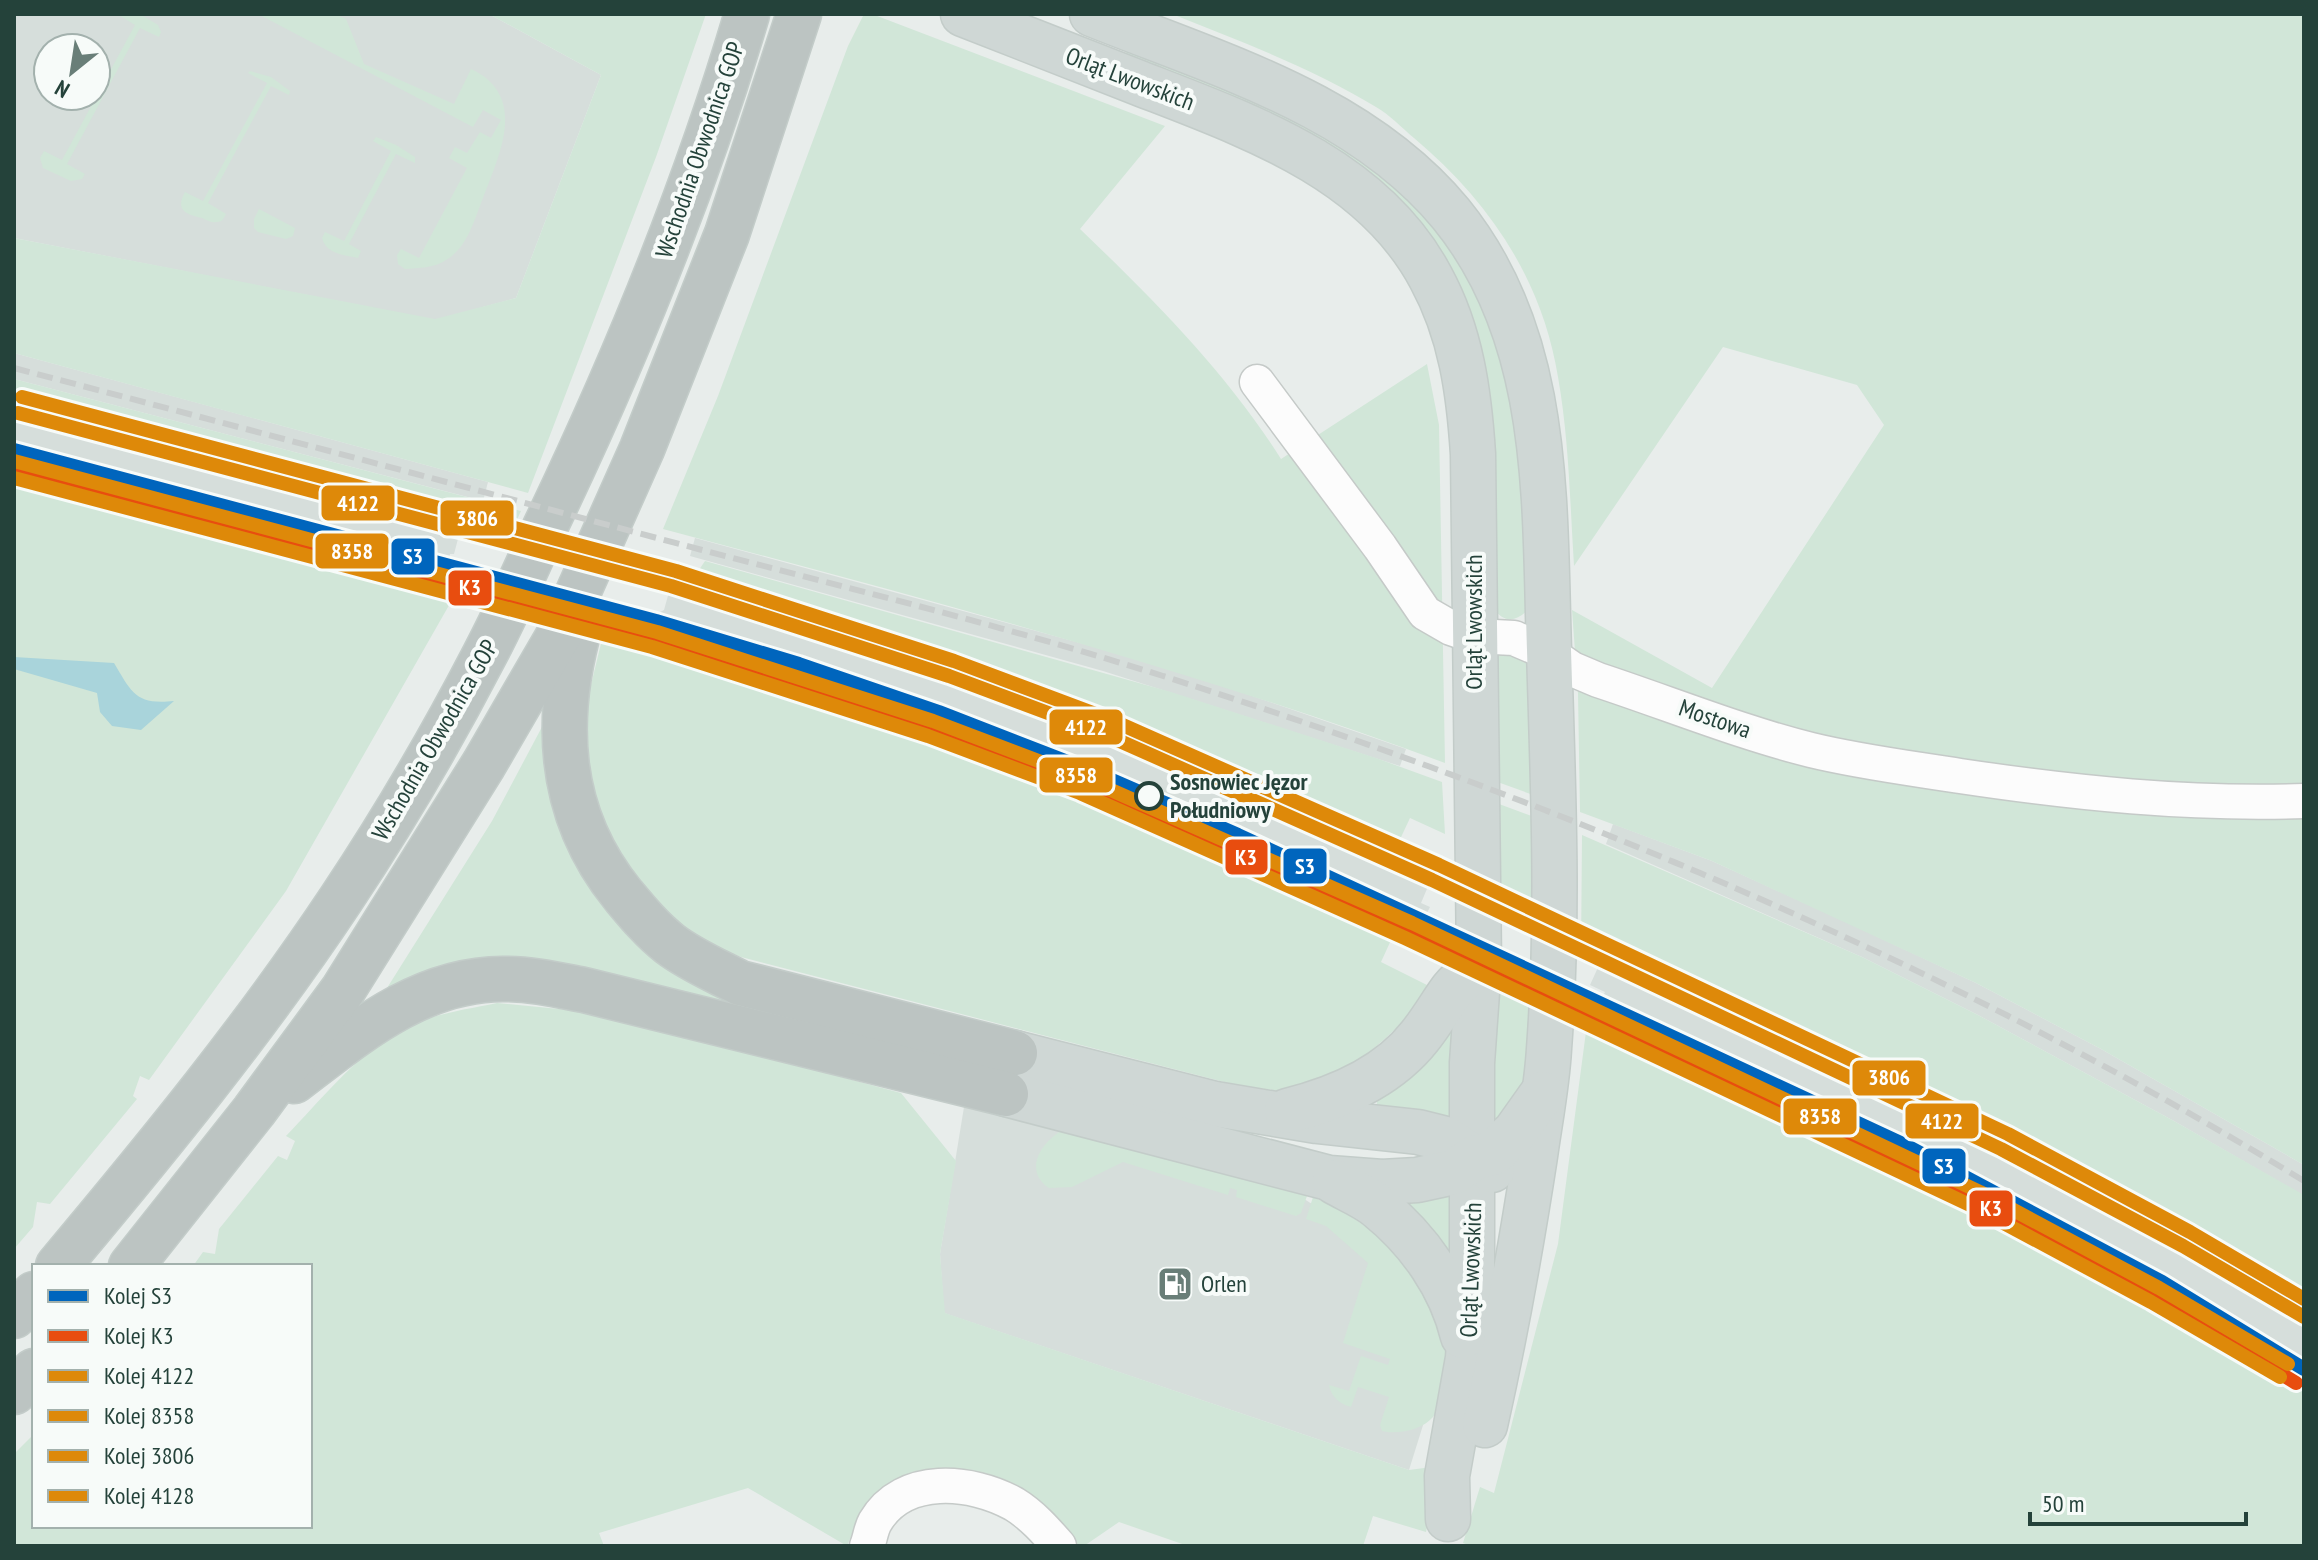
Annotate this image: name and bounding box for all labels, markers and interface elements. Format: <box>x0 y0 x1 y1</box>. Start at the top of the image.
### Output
north arrow <box>32 32 112 112</box>
street label: Wschodnia Obwodnica GOP <box>648 38 751 262</box>
street label: Orląt Lwowskich <box>1061 40 1199 117</box>
text: N <box>50 74 74 104</box>
line badge: 4122 <box>320 484 396 522</box>
text: 4122 <box>337 489 379 517</box>
line badge: 3806 <box>439 499 515 537</box>
text: 3806 <box>456 504 498 532</box>
line badge: 8358 <box>314 532 390 570</box>
text: 8358 <box>331 537 373 565</box>
line badge: S3 <box>390 537 436 576</box>
text: S3 <box>403 542 423 570</box>
street label: Orląt Lwowskich <box>1458 554 1489 690</box>
line badge: K3 <box>447 569 493 607</box>
text: K3 <box>459 573 481 601</box>
street label: Wschodnia Obwodnica GOP <box>364 634 505 846</box>
street label: Mostowa <box>1675 692 1755 745</box>
line badge: 4122 <box>1048 708 1124 746</box>
text: 4122 <box>1065 713 1107 741</box>
line badge: 8358 <box>1038 756 1114 794</box>
text: 8358 <box>1055 761 1097 789</box>
place label: Sosnowiec Jęzor Południowy <box>1170 766 1308 825</box>
marker: Sosnowiec Jęzor Południowy <box>1135 782 1163 810</box>
line badge: K3 <box>1224 838 1269 876</box>
text: K3 <box>1235 843 1257 871</box>
line badge: S3 <box>1282 847 1328 885</box>
text: S3 <box>1295 852 1315 880</box>
line badge: 3806 <box>1851 1059 1927 1097</box>
text: 3806 <box>1868 1063 1910 1091</box>
line badge: 8358 <box>1782 1097 1858 1136</box>
text: 8358 <box>1799 1102 1841 1130</box>
line badge: 4122 <box>1904 1102 1980 1140</box>
text: 4122 <box>1921 1107 1963 1135</box>
line badge: S3 <box>1921 1147 1967 1185</box>
text: S3 <box>1934 1152 1954 1180</box>
line badge: K3 <box>1968 1189 2014 1228</box>
text: K3 <box>1980 1194 2002 1222</box>
street label: Orląt Lwowskich <box>1453 1202 1488 1338</box>
legend <box>32 1264 312 1528</box>
fuel station icon: Orlen <box>1156 1265 1194 1303</box>
place label: Orlen <box>1201 1268 1247 1299</box>
text: Kolej S3 <box>104 1280 172 1311</box>
text: Kolej K3 <box>104 1320 174 1351</box>
text: Kolej 4122 <box>104 1360 194 1391</box>
text: Kolej 8358 <box>104 1400 194 1431</box>
text: Kolej 3806 <box>104 1440 194 1471</box>
scale bar <box>2030 1476 2246 1526</box>
text: Kolej 4128 <box>104 1480 194 1511</box>
text: 50 m <box>2042 1488 2084 1519</box>

